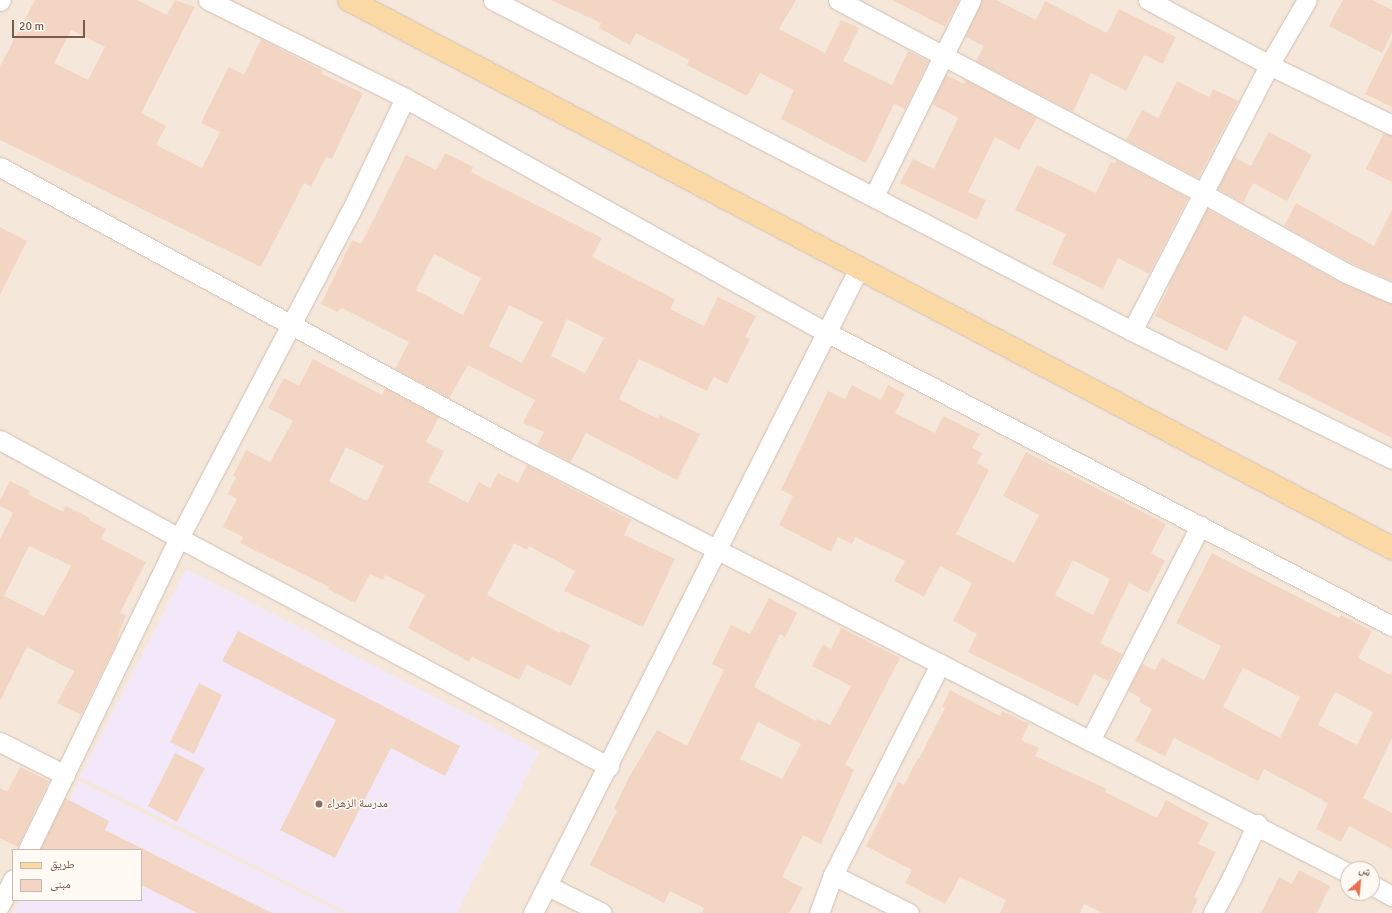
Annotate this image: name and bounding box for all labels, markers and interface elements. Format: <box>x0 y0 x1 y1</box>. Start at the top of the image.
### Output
scale bar <box>14 12 87 38</box>
text: 20 m <box>19 19 44 34</box>
place label: مدرسة الزهراء <box>327 797 388 811</box>
marker: مدرسة الزهراء <box>314 799 324 809</box>
legend <box>12 849 142 901</box>
text: طريق <box>50 857 75 872</box>
north arrow <box>1340 861 1380 901</box>
text: ش <box>1357 862 1373 879</box>
text: مبنى <box>50 877 71 892</box>

